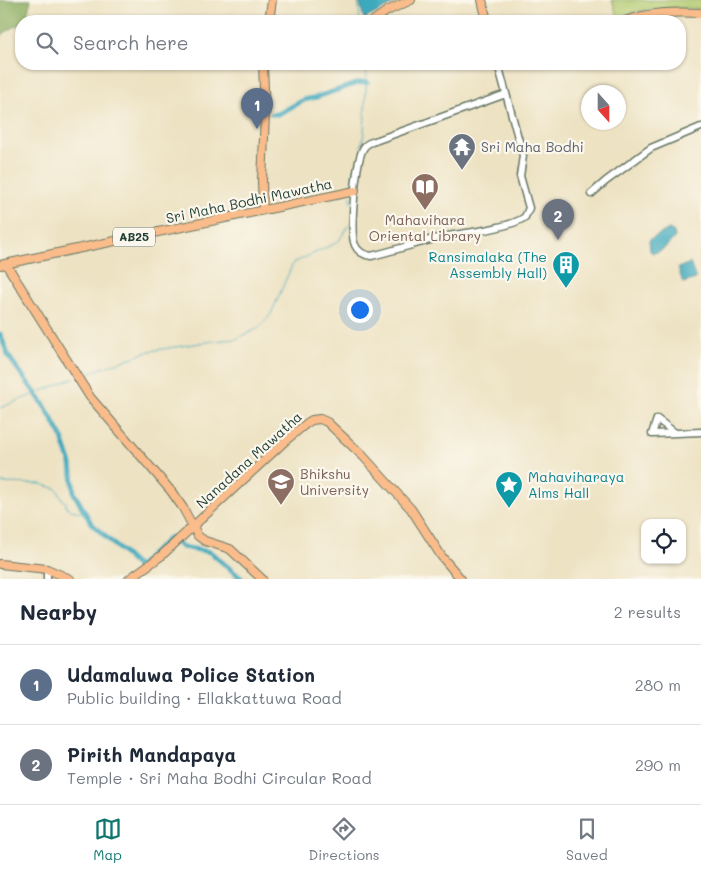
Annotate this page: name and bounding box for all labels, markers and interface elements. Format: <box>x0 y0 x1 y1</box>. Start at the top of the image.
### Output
search box <box>15 15 686 70</box>
icon: search <box>33 29 61 57</box>
text: Search here <box>73 30 189 55</box>
north arrow <box>581 85 626 130</box>
pin: 1 <box>241 88 273 129</box>
temple icon: Sri Maha Bodhi <box>447 132 477 171</box>
place label: Sri Maha Bodhi <box>481 137 584 156</box>
library icon: Mahavihara Oriental Library <box>410 172 440 211</box>
street label: Sri Maha Bodhi Mawatha <box>164 174 334 227</box>
pin: 2 <box>542 199 574 240</box>
place label: Mahavihara Oriental Library <box>369 210 481 245</box>
road number: AB25 <box>113 228 155 246</box>
place label: Ransimalaka (The Assembly Hall) <box>429 247 547 282</box>
building icon: Ransimalaka (The Assembly Hall) <box>551 250 581 289</box>
your location <box>347 297 373 323</box>
street label: Nanadana Mawatha <box>192 407 306 512</box>
place label: Bhikshu University <box>300 464 369 499</box>
school or university icon: Bhikshu University <box>266 467 296 506</box>
place label: Mahaviharaya Alms Hall <box>528 467 625 502</box>
place icon: Mahaviharaya Alms Hall <box>494 470 524 509</box>
map controls <box>641 519 686 564</box>
button: locate <box>641 519 686 564</box>
text: Nearby <box>20 598 97 625</box>
text: 2 results <box>614 601 681 622</box>
text: Udamaluwa Police Station <box>67 662 315 687</box>
text: 1 <box>32 674 40 695</box>
text: 280 m <box>635 674 681 695</box>
text: Public building · Ellakkattuwa Road <box>67 687 342 708</box>
text: Pirith Mandapaya <box>67 742 236 767</box>
text: 2 <box>32 754 40 775</box>
text: 290 m <box>635 754 681 775</box>
text: Temple · Sri Maha Bodhi Circular Road <box>67 767 372 788</box>
tab: Map <box>93 815 122 864</box>
tab: Directions <box>308 815 380 864</box>
tab: Saved <box>566 815 608 864</box>

